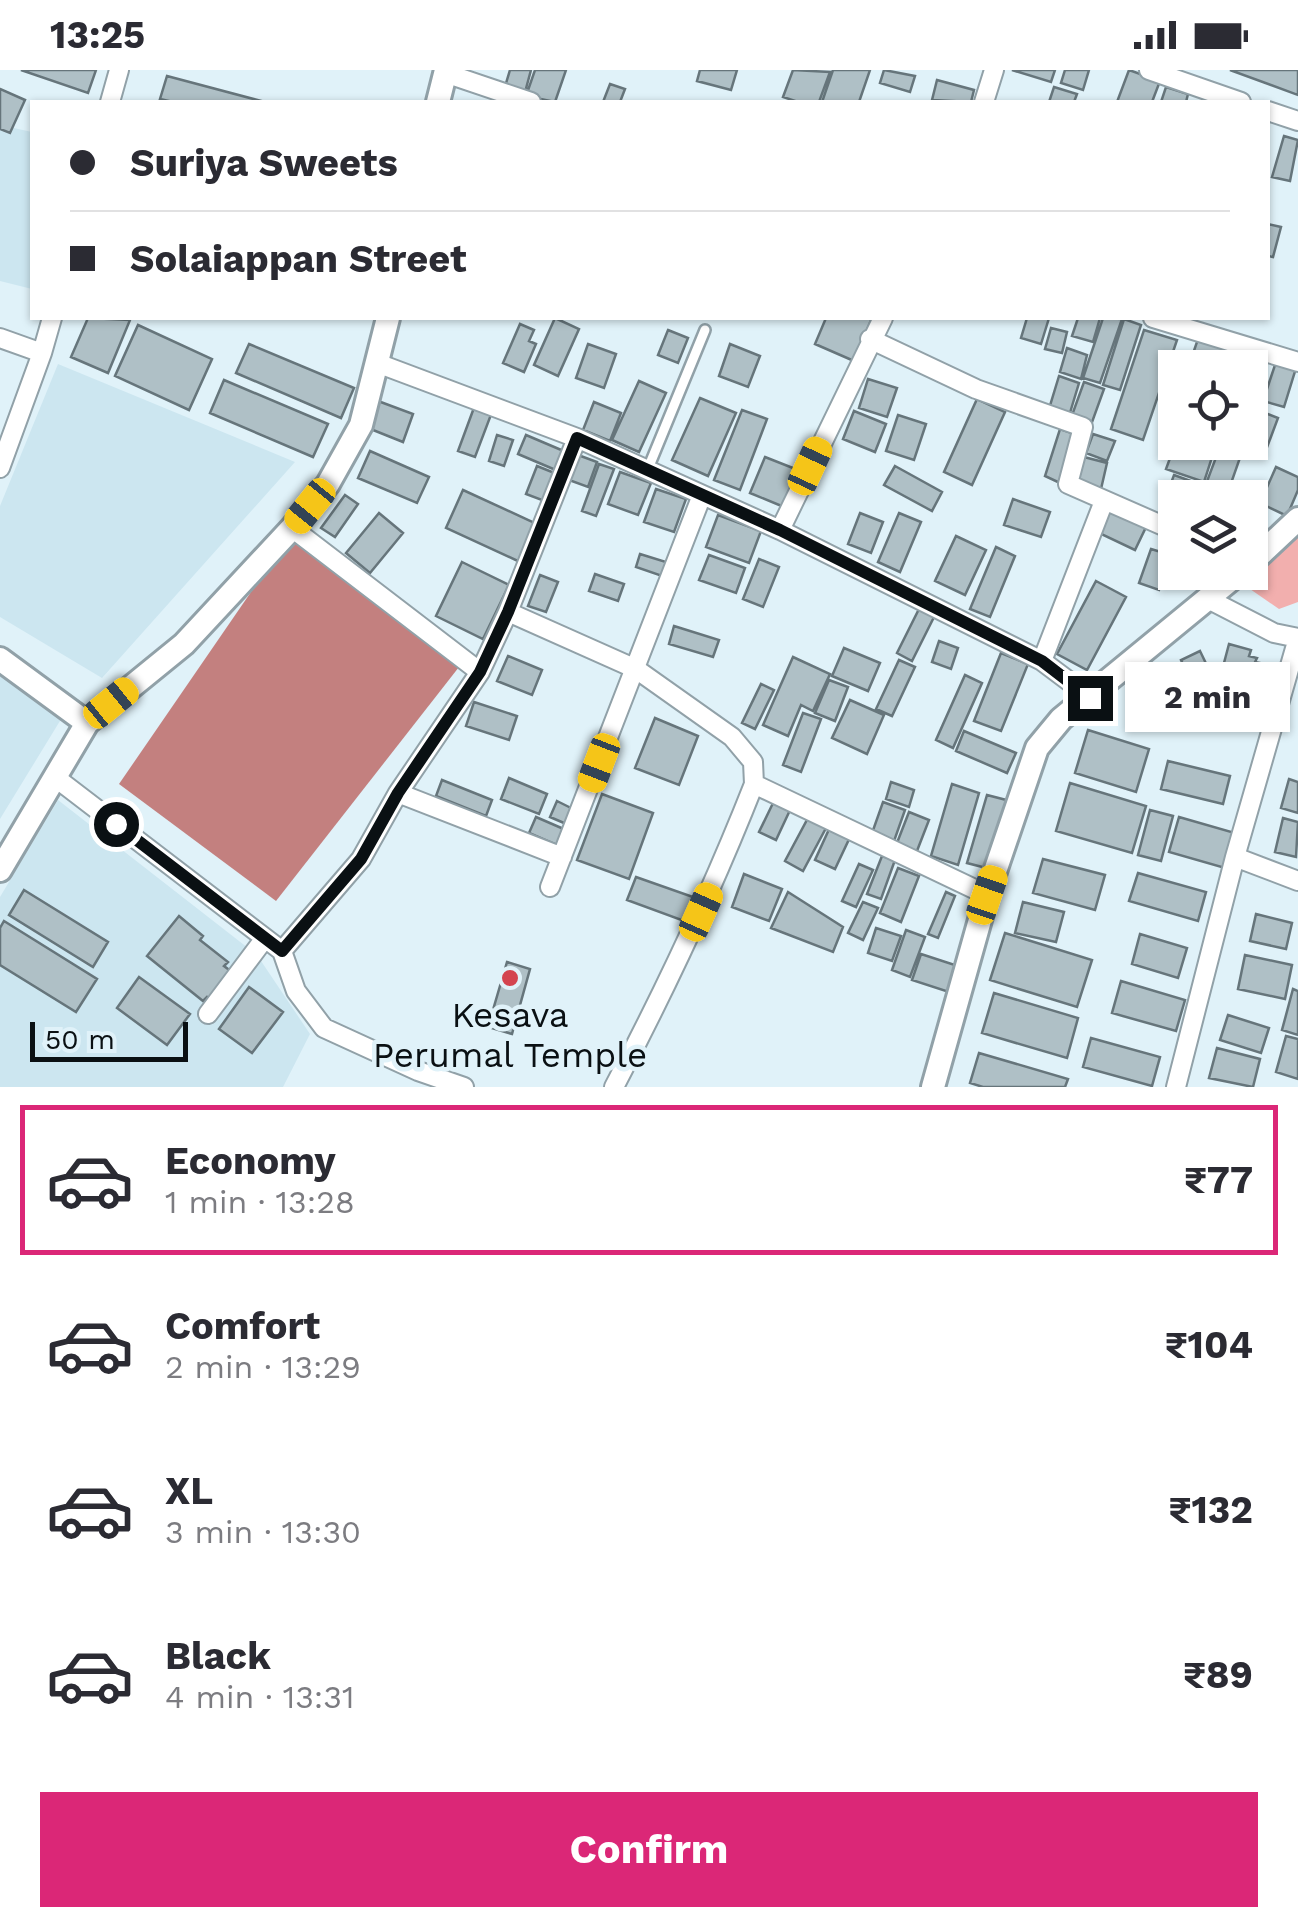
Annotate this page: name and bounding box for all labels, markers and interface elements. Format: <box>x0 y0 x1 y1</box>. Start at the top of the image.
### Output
text: 13:25 <box>50 13 145 57</box>
text: Suriya Sweets <box>130 141 398 185</box>
text: Solaiappan Street <box>130 237 467 281</box>
map controls <box>1158 350 1268 590</box>
button: locate <box>1158 350 1268 460</box>
car <box>784 432 836 500</box>
car <box>279 473 341 539</box>
button: layers <box>1158 480 1268 590</box>
callout: 2 min <box>1125 663 1290 733</box>
car <box>78 672 144 734</box>
route end <box>1068 676 1113 721</box>
text: 2 min <box>1164 678 1251 716</box>
car <box>574 730 624 796</box>
route start <box>94 802 139 847</box>
car <box>963 862 1011 928</box>
car <box>675 878 727 946</box>
marker: Kesava Perumal Temple <box>499 967 521 989</box>
place label: Kesava Perumal Temple <box>373 994 647 1076</box>
scale bar <box>30 1017 188 1061</box>
text: 50 m <box>45 1023 115 1056</box>
icon: car <box>45 1135 135 1225</box>
text: Economy <box>165 1139 336 1183</box>
text: ₹77 <box>1184 1158 1253 1202</box>
text: 1 min · 13:28 <box>165 1183 355 1221</box>
icon: car <box>45 1300 135 1390</box>
text: Comfort <box>165 1304 320 1348</box>
text: ₹104 <box>1165 1323 1253 1367</box>
text: 2 min · 13:29 <box>165 1348 361 1386</box>
icon: car <box>45 1465 135 1555</box>
text: XL <box>165 1469 213 1513</box>
text: ₹132 <box>1169 1488 1253 1532</box>
text: 3 min · 13:30 <box>165 1513 361 1551</box>
icon: car <box>45 1630 135 1720</box>
text: Black <box>165 1634 271 1678</box>
text: ₹89 <box>1183 1653 1253 1697</box>
text: 4 min · 13:31 <box>165 1678 354 1716</box>
button: Confirm <box>40 1792 1258 1907</box>

